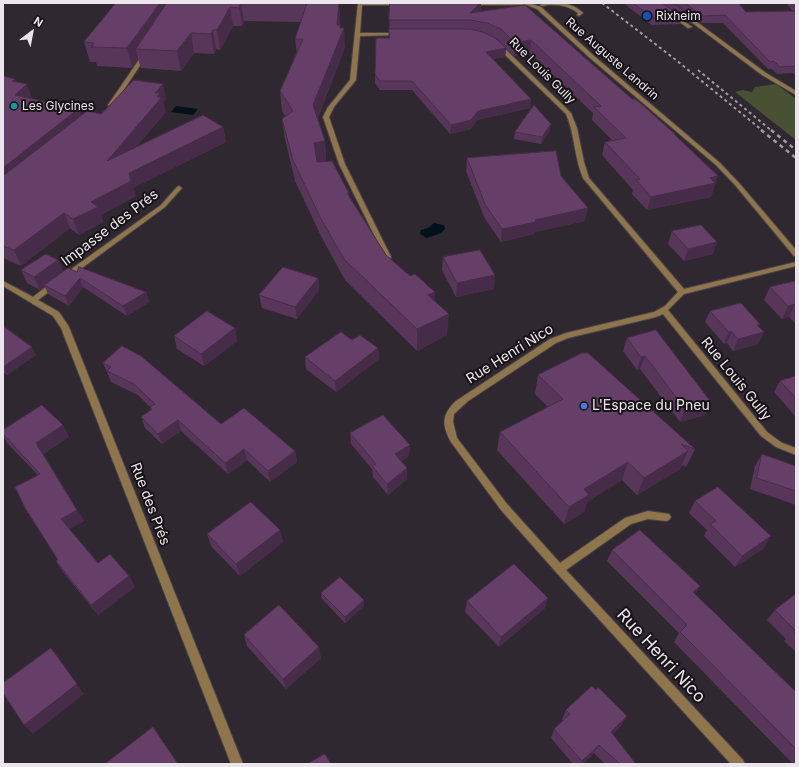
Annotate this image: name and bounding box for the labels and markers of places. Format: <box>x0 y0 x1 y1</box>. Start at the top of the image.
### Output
place label: Rixheim <box>656 9 701 23</box>
marker: Rixheim <box>641 10 653 22</box>
place label: Les Glycines <box>22 99 94 113</box>
marker: Les Glycines <box>9 101 19 111</box>
place label: L'Espace du Pneu <box>592 398 710 414</box>
marker: L'Espace du Pneu <box>579 401 589 411</box>

